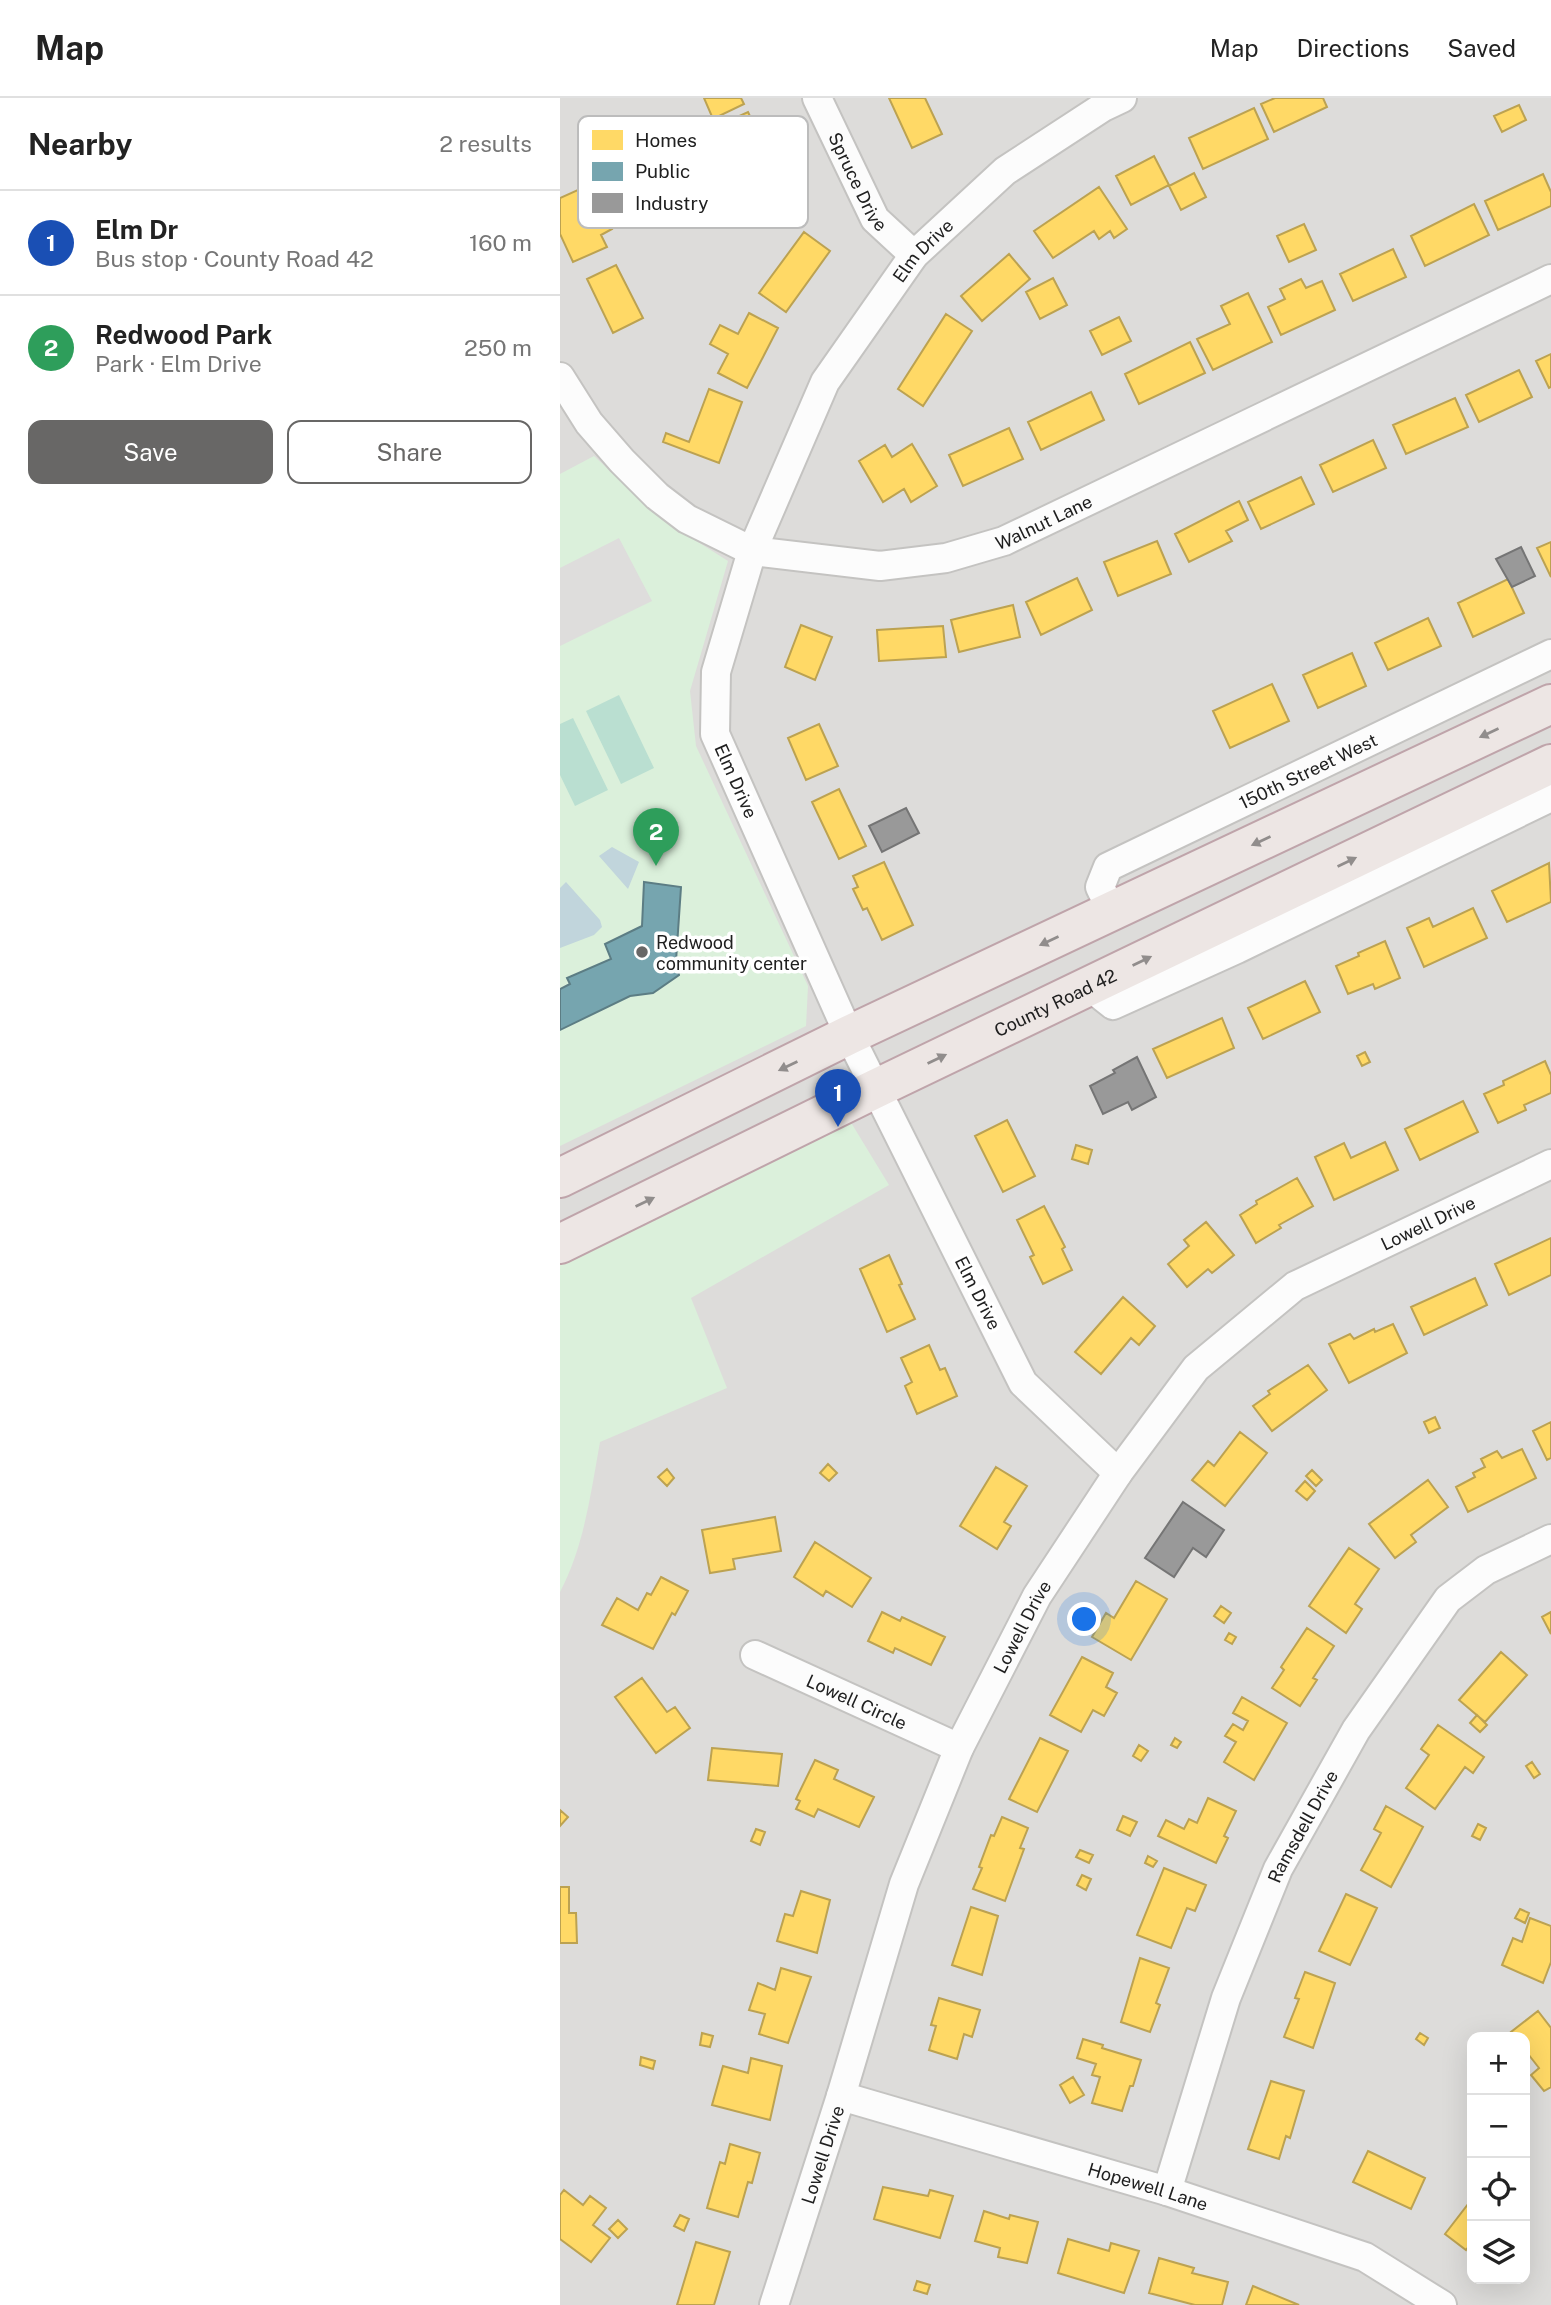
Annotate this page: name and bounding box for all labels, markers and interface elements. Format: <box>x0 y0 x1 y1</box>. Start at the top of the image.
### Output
text: Map <box>35 29 104 67</box>
text: Map <box>1210 34 1259 62</box>
text: Directions <box>1297 34 1409 62</box>
text: Saved <box>1447 34 1516 62</box>
legend <box>578 116 808 228</box>
text: Nearby <box>28 126 132 162</box>
text: Homes <box>635 129 697 151</box>
street label: Spruce Drive <box>824 129 891 235</box>
text: 2 results <box>439 130 532 157</box>
text: Public <box>635 160 690 182</box>
text: Industry <box>635 192 708 214</box>
text: Elm Dr <box>95 214 178 245</box>
street label: Elm Drive <box>888 214 957 286</box>
text: 1 <box>46 229 56 256</box>
text: 160 m <box>469 229 532 256</box>
text: Bus stop · County Road 42 <box>95 245 374 272</box>
text: Redwood Park <box>95 319 272 350</box>
text: 2 <box>44 334 58 361</box>
text: 250 m <box>464 334 532 361</box>
text: Park · Elm Drive <box>95 350 262 377</box>
button: Save <box>28 420 273 484</box>
button: Share <box>287 420 532 484</box>
street label: Walnut Lane <box>993 490 1095 553</box>
one-way arrow <box>1479 728 1499 739</box>
street label: 150th Street West <box>1235 729 1380 813</box>
street label: Elm Drive <box>710 740 762 822</box>
pin: 2 <box>633 808 679 866</box>
one-way arrow <box>1251 836 1272 847</box>
one-way arrow <box>1337 856 1357 868</box>
place label: Redwood community center <box>656 932 807 974</box>
one-way arrow <box>1039 936 1059 947</box>
marker: Redwood community center <box>634 944 650 960</box>
one-way arrow <box>1132 955 1152 966</box>
street label: County Road 42 <box>991 964 1120 1041</box>
one-way arrow <box>927 1054 947 1065</box>
one-way arrow <box>778 1060 798 1071</box>
pin: 1 <box>815 1069 861 1127</box>
street label: Lowell Drive <box>1377 1191 1479 1254</box>
one-way arrow <box>635 1196 655 1208</box>
street label: Elm Drive <box>951 1253 1005 1333</box>
street label: Lowell Drive <box>989 1576 1055 1677</box>
your location <box>1067 1602 1101 1636</box>
street label: Lowell Circle <box>803 1670 910 1733</box>
street label: Ramsdell Drive <box>1263 1766 1342 1886</box>
map controls <box>1467 2032 1530 2284</box>
button: + <box>1467 2032 1530 2095</box>
button: − <box>1467 2095 1530 2158</box>
street label: Lowell Drive <box>797 2103 848 2206</box>
street label: Hopewell Lane <box>1086 2158 1211 2214</box>
button: locate <box>1467 2158 1530 2221</box>
button: layers <box>1467 2221 1530 2284</box>

